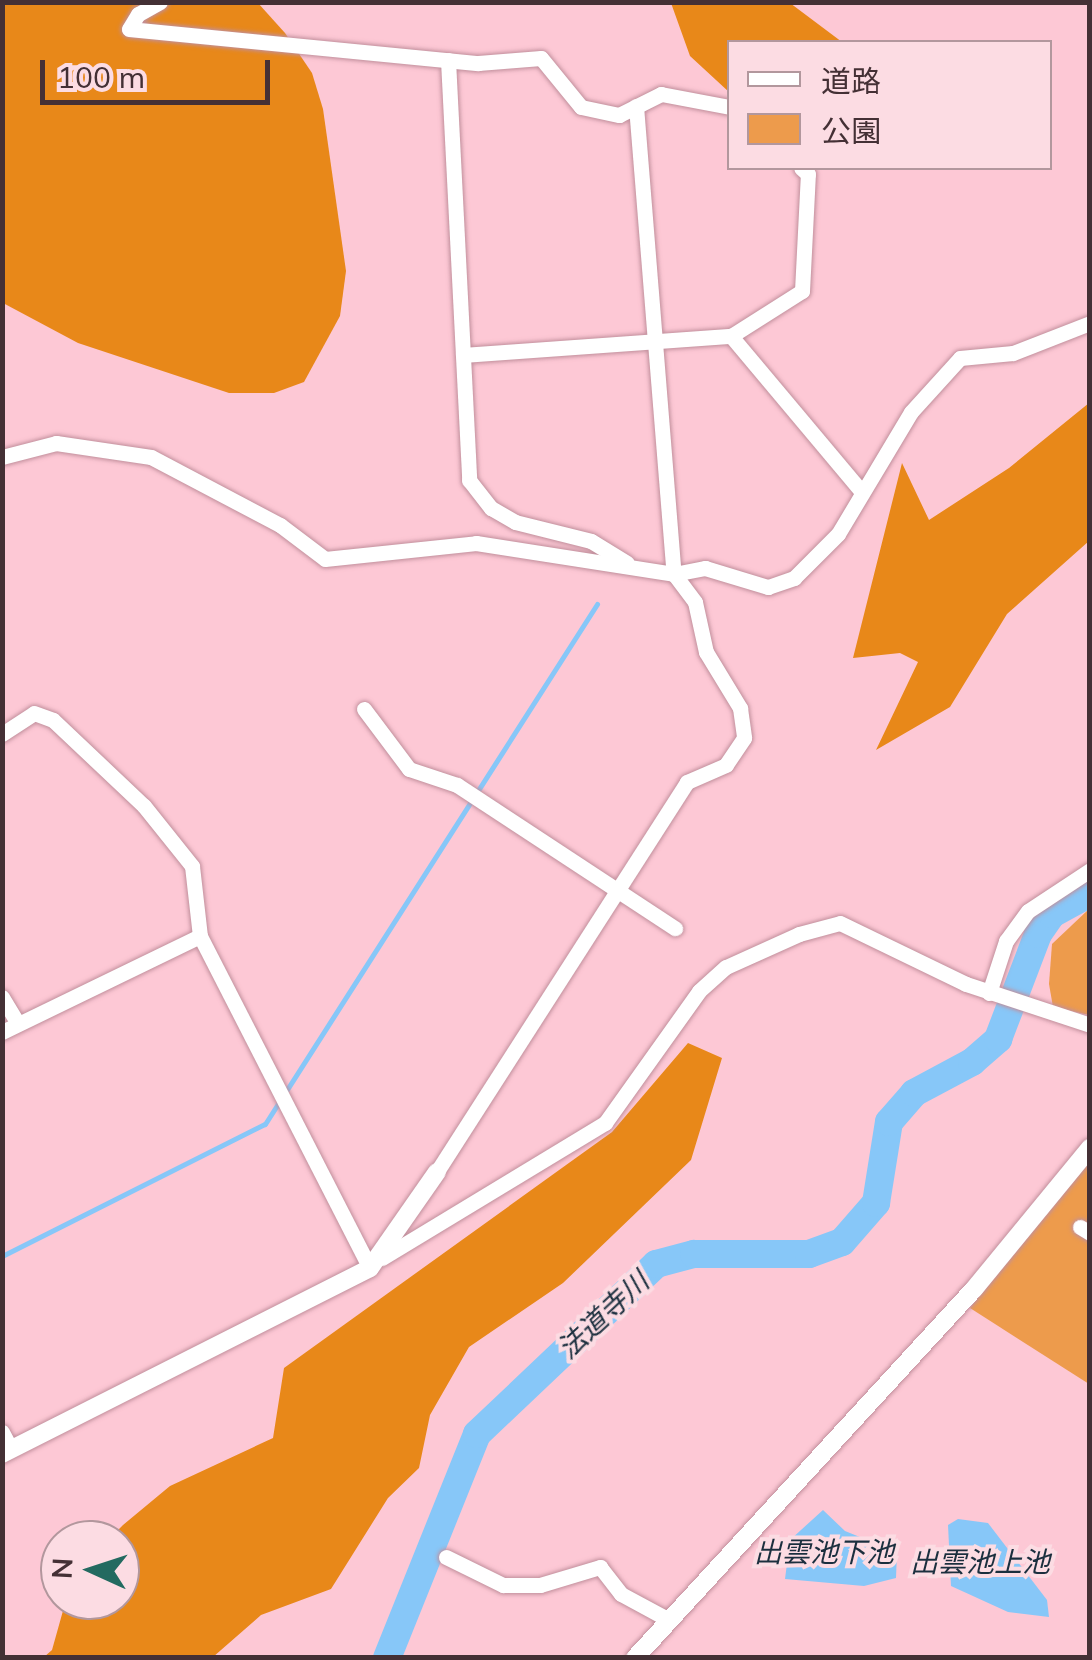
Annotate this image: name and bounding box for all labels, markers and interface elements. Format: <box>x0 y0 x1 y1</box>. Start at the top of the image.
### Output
scale bar <box>45 40 275 102</box>
legend <box>727 40 1052 170</box>
text: 100 m <box>57 58 145 96</box>
text: 道路 <box>821 62 881 100</box>
text: 公園 <box>821 112 881 150</box>
water label: 法道寺川 <box>551 1265 655 1365</box>
north arrow <box>40 1520 140 1620</box>
water label: 出雲池下池 <box>754 1535 894 1569</box>
water label: 出雲池上池 <box>910 1545 1050 1579</box>
text: N <box>44 1557 80 1580</box>

